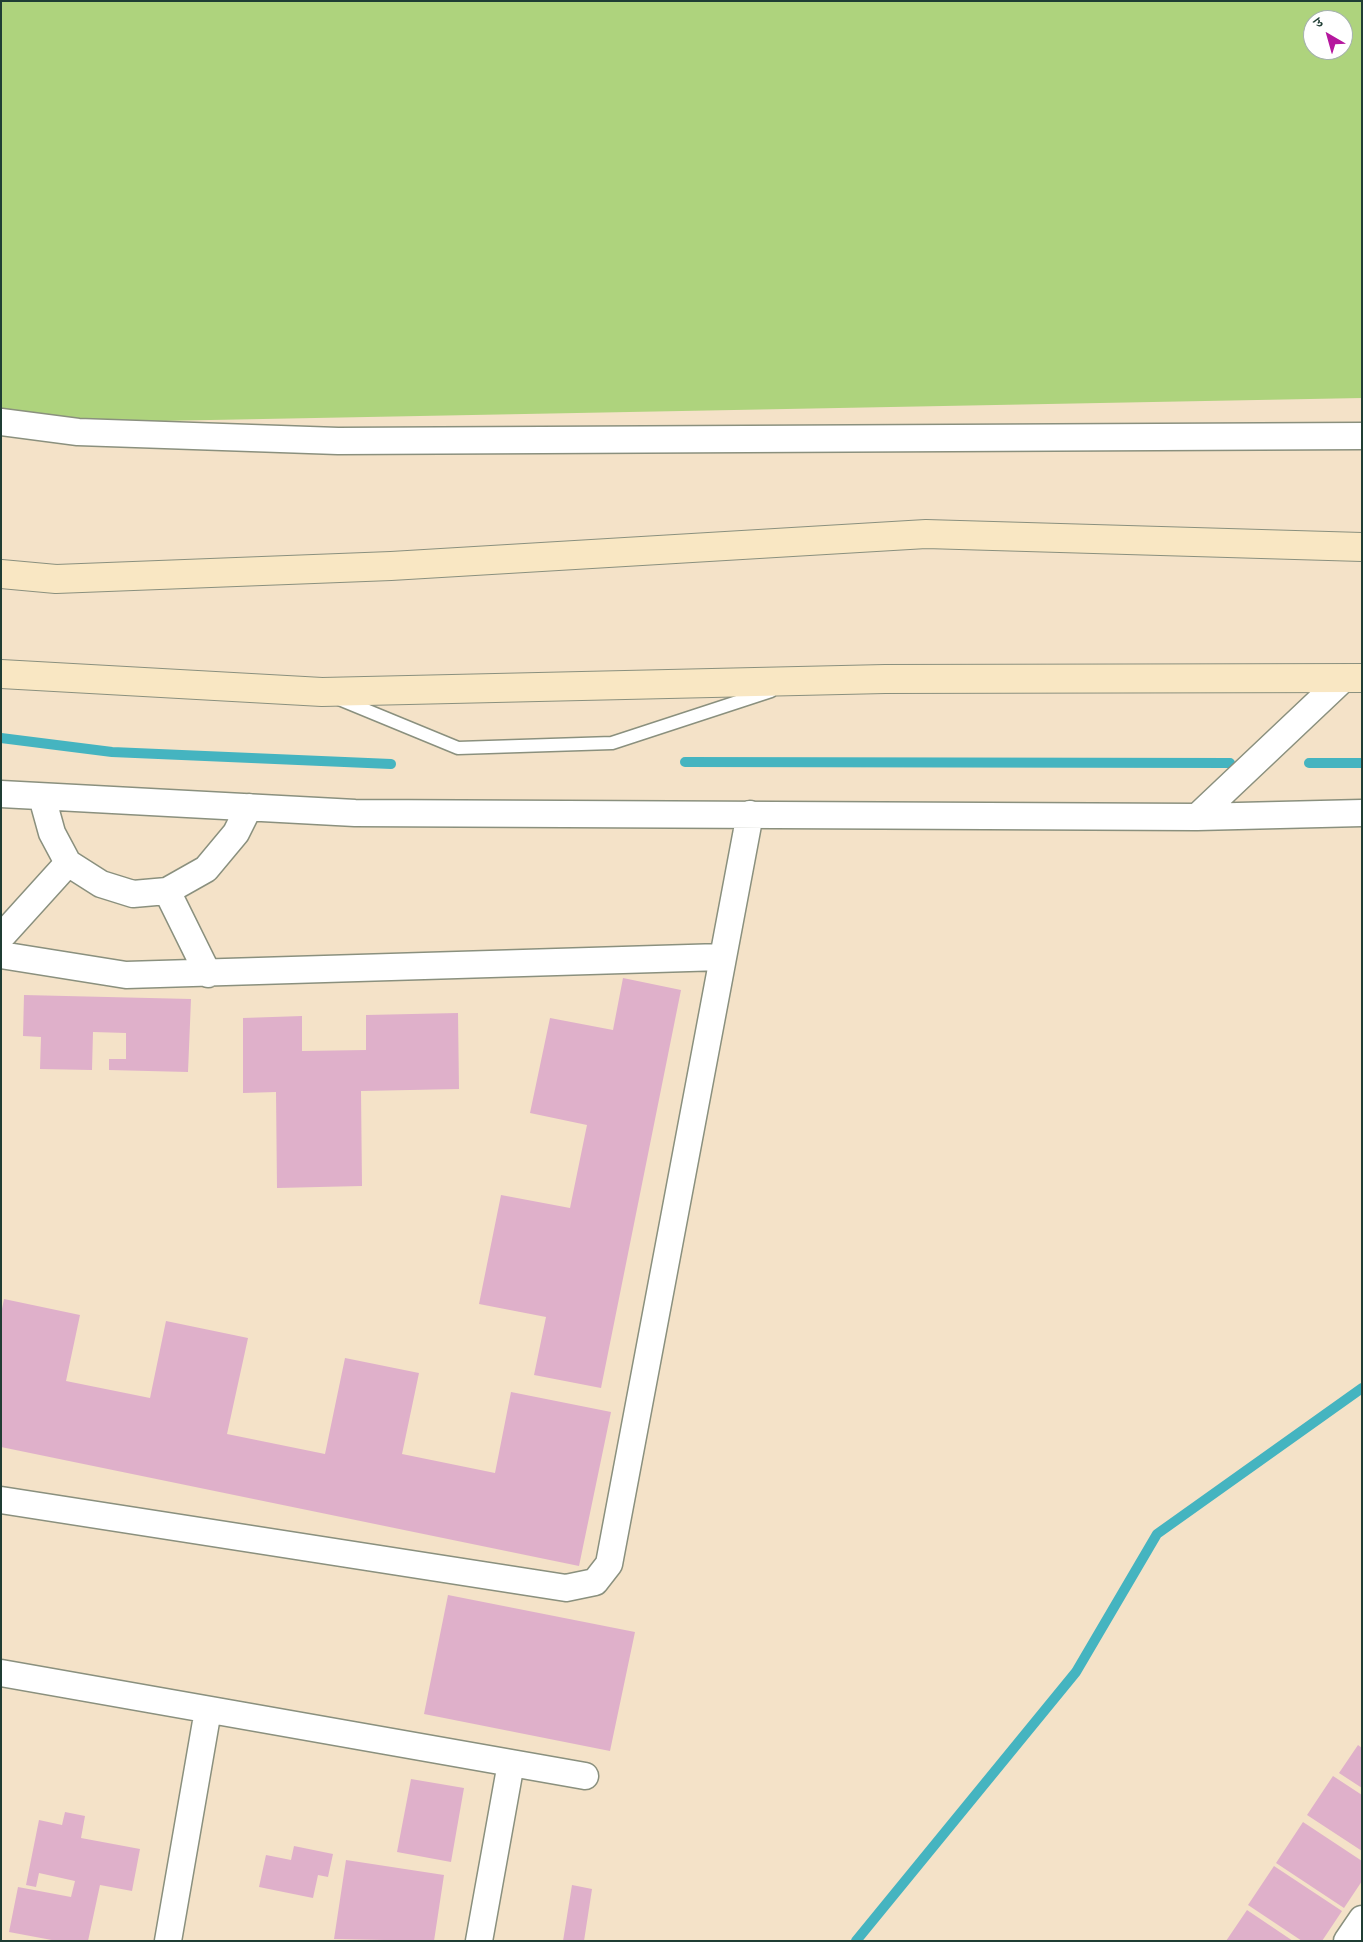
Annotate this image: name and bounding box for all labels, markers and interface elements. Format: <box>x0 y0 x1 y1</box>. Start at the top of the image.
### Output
north arrow <box>1303 10 1353 60</box>
text: उ <box>1310 14 1328 34</box>

